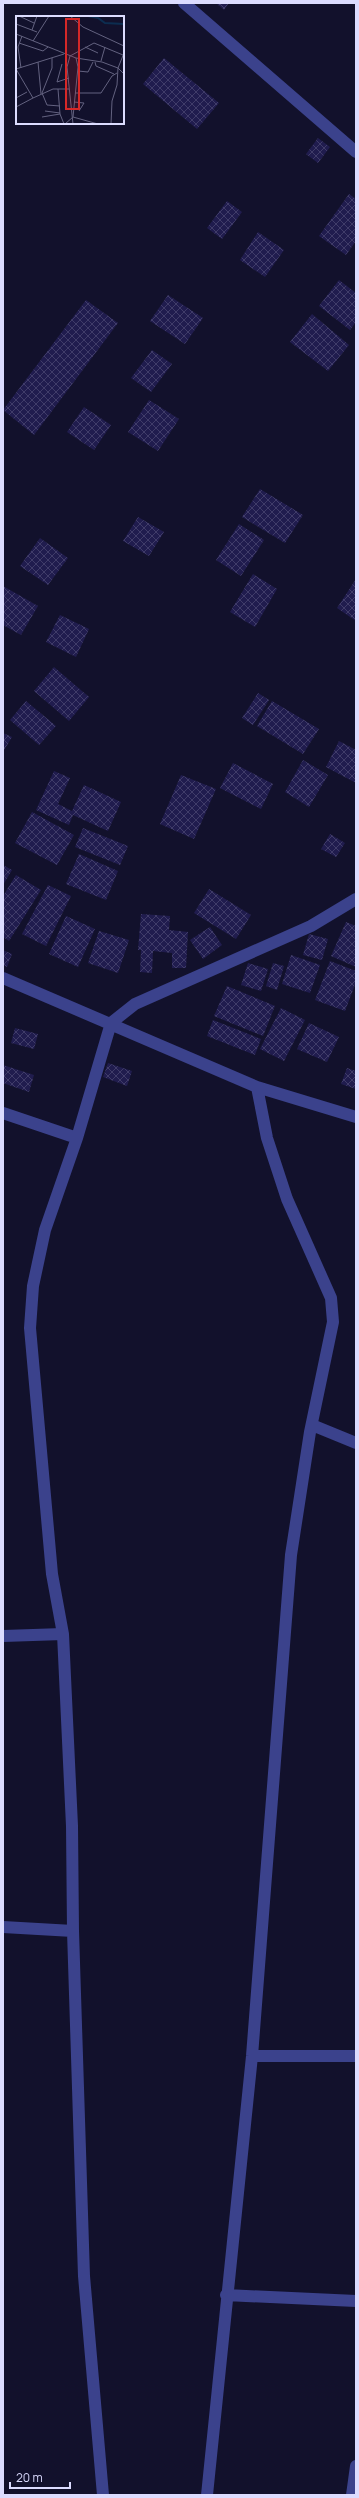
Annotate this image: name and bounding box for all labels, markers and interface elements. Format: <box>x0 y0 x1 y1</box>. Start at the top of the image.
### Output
inset map <box>16 16 124 124</box>
scale bar <box>10 2464 70 2490</box>
text: 20 m <box>16 2469 43 2486</box>

